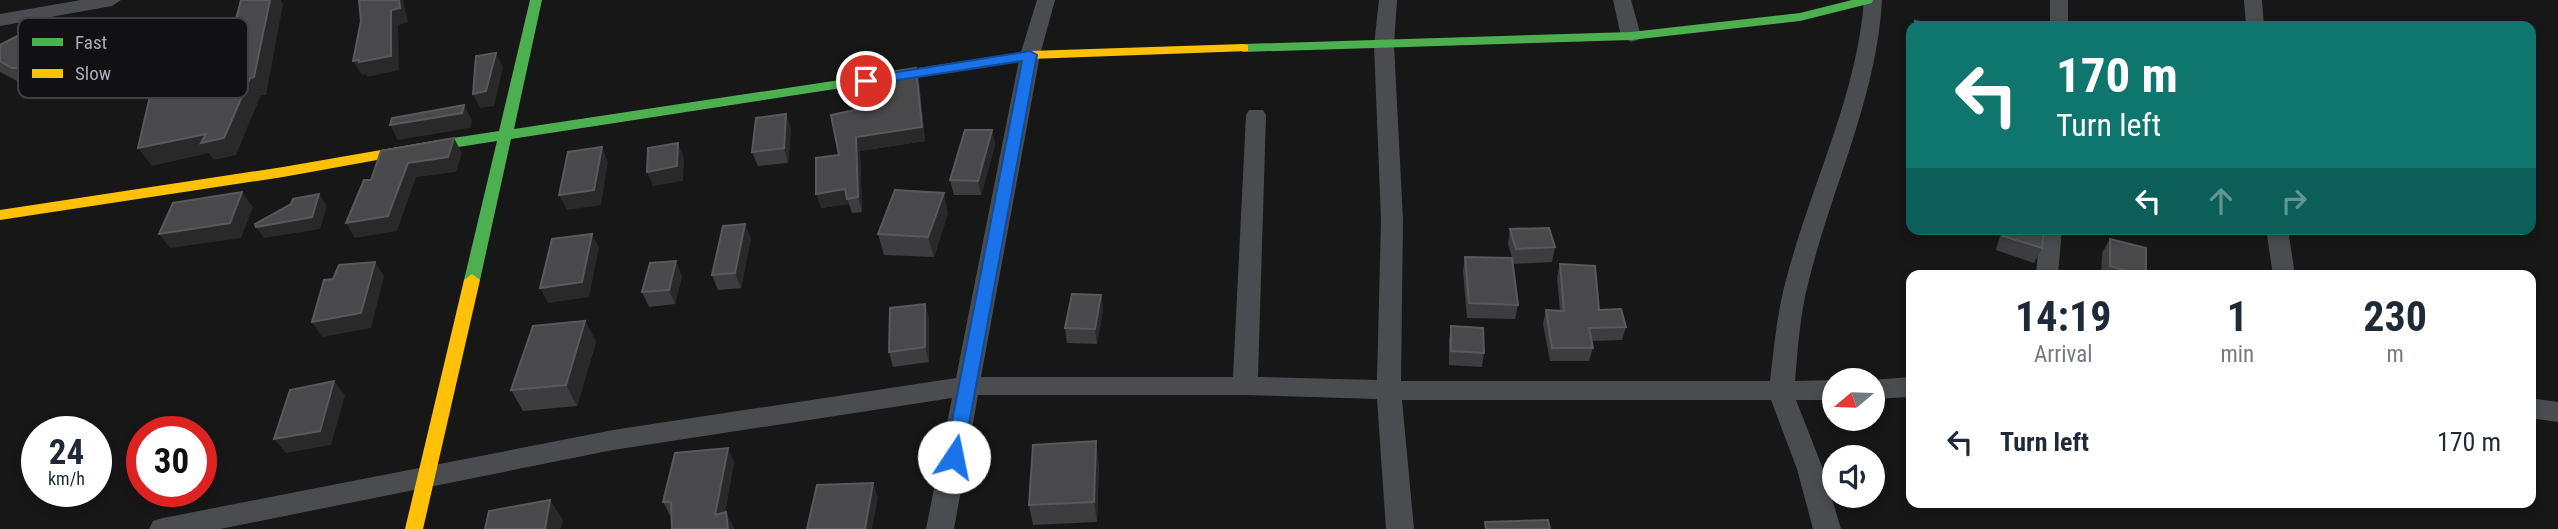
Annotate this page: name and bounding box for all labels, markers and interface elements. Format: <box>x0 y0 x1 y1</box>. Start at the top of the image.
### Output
legend <box>18 18 248 98</box>
text: Fast <box>75 31 107 54</box>
text: 170 m <box>2056 47 2178 104</box>
icon: left <box>1941 49 2032 140</box>
pin <box>836 51 896 111</box>
text: Slow <box>75 62 111 85</box>
icon: arrive <box>847 62 885 100</box>
text: Turn left <box>2056 106 2161 144</box>
icon: left <box>2129 182 2167 220</box>
icon: ahead <box>2202 182 2240 220</box>
icon: right <box>2275 182 2313 220</box>
text: 14:19 <box>2015 292 2111 341</box>
text: 1 <box>2227 292 2248 341</box>
text: 230 <box>2363 292 2427 341</box>
text: Arrival <box>2034 341 2092 368</box>
text: min <box>2220 341 2254 368</box>
text: m <box>2386 341 2404 368</box>
north arrow <box>1822 368 1885 430</box>
map controls <box>1822 368 1885 508</box>
speed limit sign: 30 <box>126 416 217 507</box>
position arrow <box>917 420 991 494</box>
icon: left <box>1941 423 1979 461</box>
text: Turn left <box>2000 427 2089 457</box>
text: 170 m <box>2437 427 2501 457</box>
text: 24 <box>49 432 84 473</box>
button: sound <box>1822 445 1885 508</box>
text: km/h <box>48 468 85 489</box>

